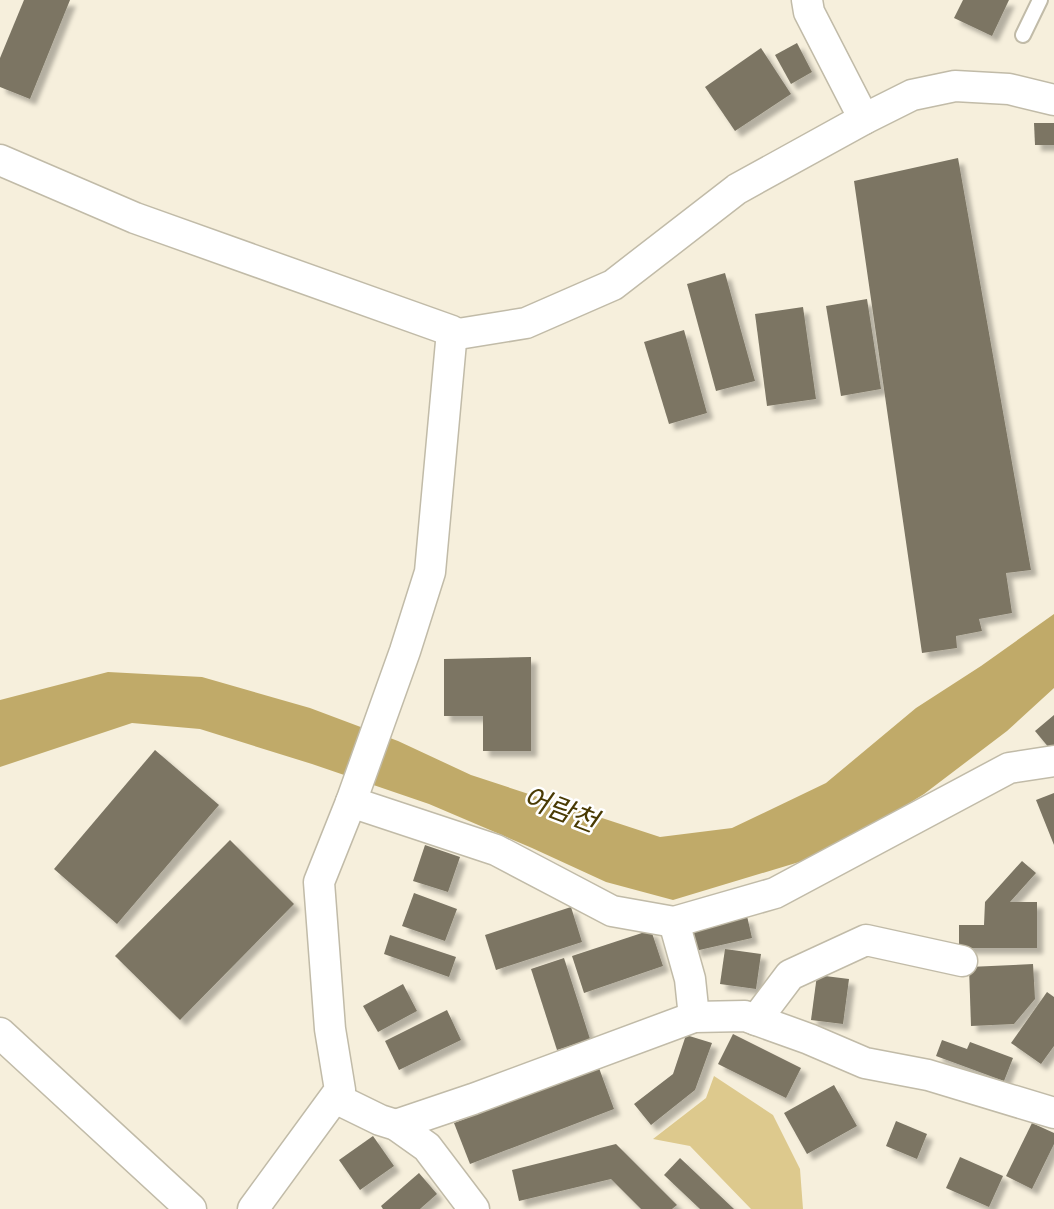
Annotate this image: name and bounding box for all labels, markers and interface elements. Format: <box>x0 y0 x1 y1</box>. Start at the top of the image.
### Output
water label: 어람천 <box>518 780 605 841</box>

